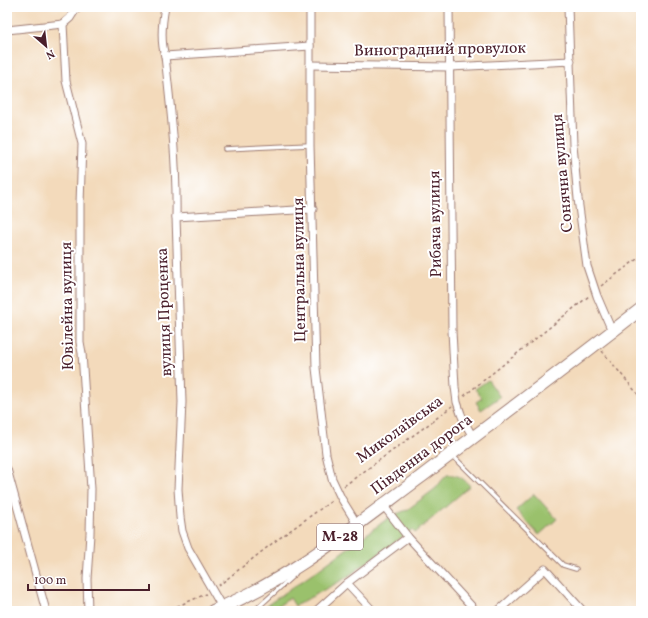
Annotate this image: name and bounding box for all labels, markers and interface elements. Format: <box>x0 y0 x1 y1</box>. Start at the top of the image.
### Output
north arrow <box>26 26 66 66</box>
street label: Виноградний провулок <box>354 37 527 62</box>
text: N <box>43 45 57 62</box>
street label: Сонячна вулиця <box>547 113 579 233</box>
street label: Рибача вулиця <box>424 170 448 278</box>
street label: Центральна вулиця <box>288 197 312 343</box>
street label: Ювілейна вулиця <box>56 242 80 370</box>
street label: вулиця Проценка <box>152 247 178 377</box>
street label: Миколаївська <box>352 391 448 469</box>
street label: Південна дорога <box>367 409 477 501</box>
road number: М-28 <box>317 524 363 550</box>
scale bar <box>28 566 149 592</box>
text: 100 m <box>34 573 67 589</box>

